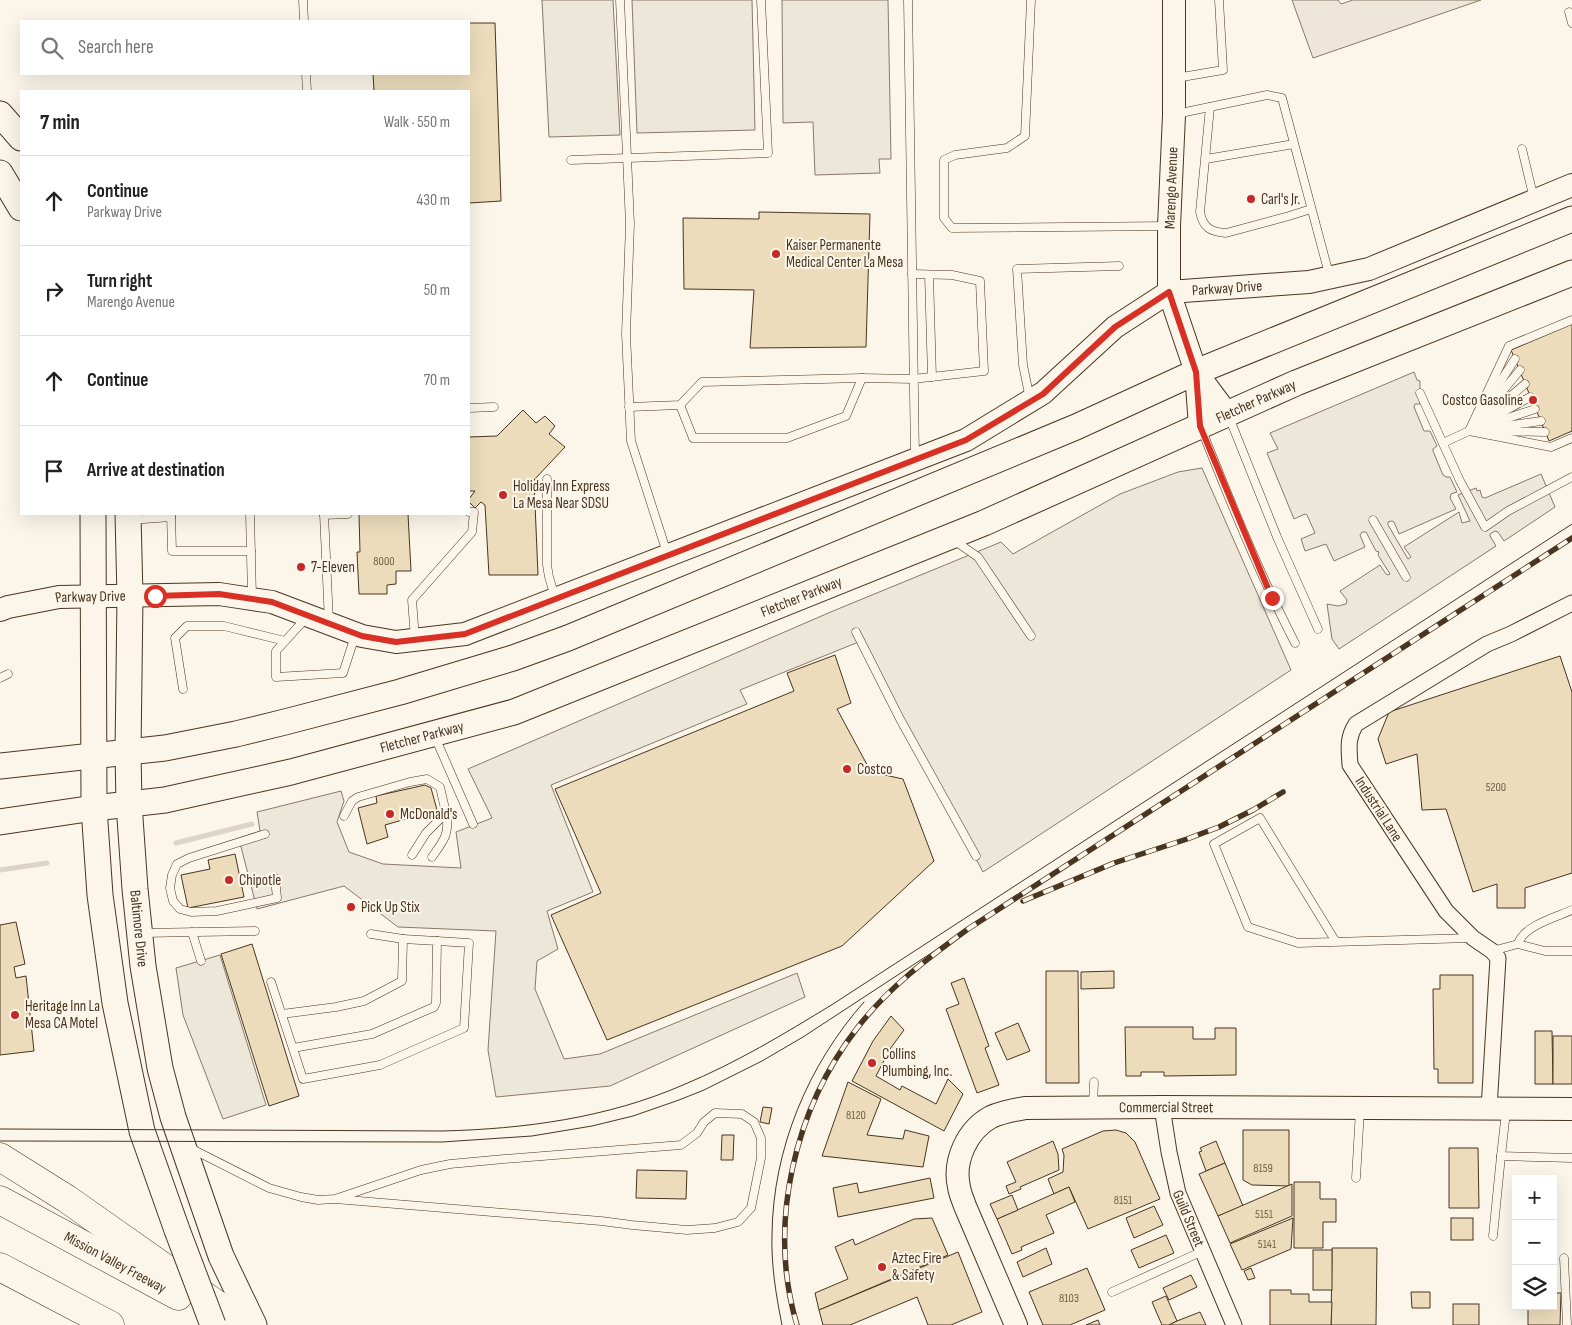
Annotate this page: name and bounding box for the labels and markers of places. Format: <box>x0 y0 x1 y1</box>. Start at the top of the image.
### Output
place label: Carl's Jr. <box>1261 190 1301 209</box>
marker: Carl's Jr. <box>1245 193 1257 205</box>
place label: Kaiser Permanente Medical Center La Mesa <box>786 236 904 272</box>
marker: Kaiser Permanente Medical Center La Mesa <box>770 248 782 260</box>
place label: Costco Gasoline <box>1442 391 1523 410</box>
marker: Costco Gasoline <box>1527 394 1539 406</box>
place label: Holiday Inn Express La Mesa Near SDSU <box>513 477 610 513</box>
marker: Holiday Inn Express La Mesa Near SDSU <box>497 489 509 501</box>
place label: 7-Eleven <box>311 558 355 577</box>
marker: 7-Eleven <box>295 561 307 573</box>
place label: Costco <box>857 760 892 779</box>
marker: Costco <box>841 763 853 775</box>
place label: McDonald's <box>400 805 458 824</box>
marker: McDonald's <box>384 808 396 820</box>
place label: Chipotle <box>239 871 281 890</box>
marker: Chipotle <box>223 874 235 886</box>
place label: Pick Up Stix <box>361 898 420 917</box>
marker: Pick Up Stix <box>345 901 357 913</box>
place label: Heritage Inn La Mesa CA Motel <box>25 997 100 1033</box>
marker: Heritage Inn La Mesa CA Motel <box>9 1009 21 1021</box>
place label: Collins Plumbing, Inc. <box>882 1045 953 1081</box>
marker: Collins Plumbing, Inc. <box>866 1057 878 1069</box>
place label: Aztec Fire & Safety <box>891 1249 942 1285</box>
marker: Aztec Fire & Safety <box>876 1261 888 1273</box>

